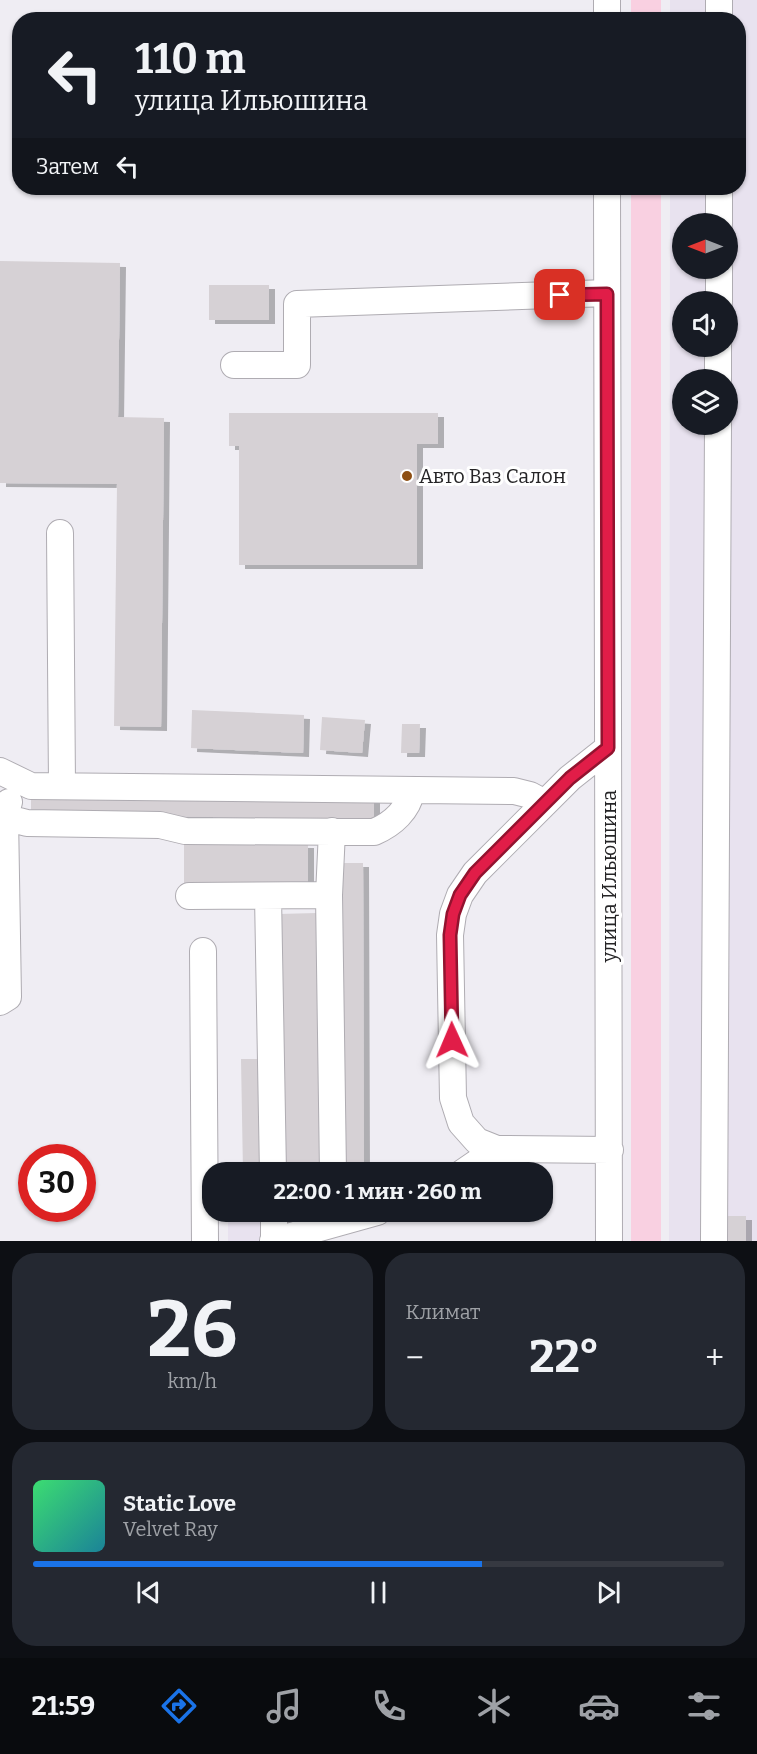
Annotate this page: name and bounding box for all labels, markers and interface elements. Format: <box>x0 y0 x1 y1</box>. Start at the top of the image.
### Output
text: 110 m <box>135 34 246 84</box>
icon: left <box>36 36 114 114</box>
text: улица Ильюшина <box>135 85 368 117</box>
icon: left <box>111 150 144 183</box>
text: Затем <box>36 153 99 180</box>
north arrow <box>672 213 738 279</box>
map controls <box>672 213 738 435</box>
pin <box>534 269 585 320</box>
icon: arrive <box>543 278 576 311</box>
button: sound <box>672 291 738 357</box>
button: layers <box>672 369 738 435</box>
place label: Авто Ваз Салон <box>419 464 566 488</box>
marker: Авто Ваз Салон <box>400 469 414 483</box>
street label: улица Ильюшина <box>597 790 621 963</box>
position arrow <box>420 1008 484 1072</box>
speed limit sign: 30 <box>18 1144 96 1222</box>
text: 22:00 · 1 мин · 260 m <box>274 1178 481 1205</box>
text: 26 <box>147 1283 237 1377</box>
text: Климат <box>406 1300 480 1324</box>
text: 22° <box>529 1330 600 1384</box>
text: − <box>406 1338 424 1378</box>
text: + <box>705 1338 724 1378</box>
text: km/h <box>168 1369 217 1393</box>
text: Static Love <box>123 1490 236 1517</box>
text: Velvet Ray <box>123 1517 218 1541</box>
icon: previous <box>132 1576 165 1609</box>
icon: pause <box>362 1576 395 1609</box>
icon: next <box>592 1576 625 1609</box>
icon: directions <box>158 1685 200 1727</box>
icon: music <box>263 1685 305 1727</box>
icon: phone <box>368 1685 410 1727</box>
icon: climate <box>473 1685 515 1727</box>
icon: car <box>578 1685 620 1727</box>
icon: filters <box>683 1685 725 1727</box>
text: 21:59 <box>32 1690 95 1722</box>

